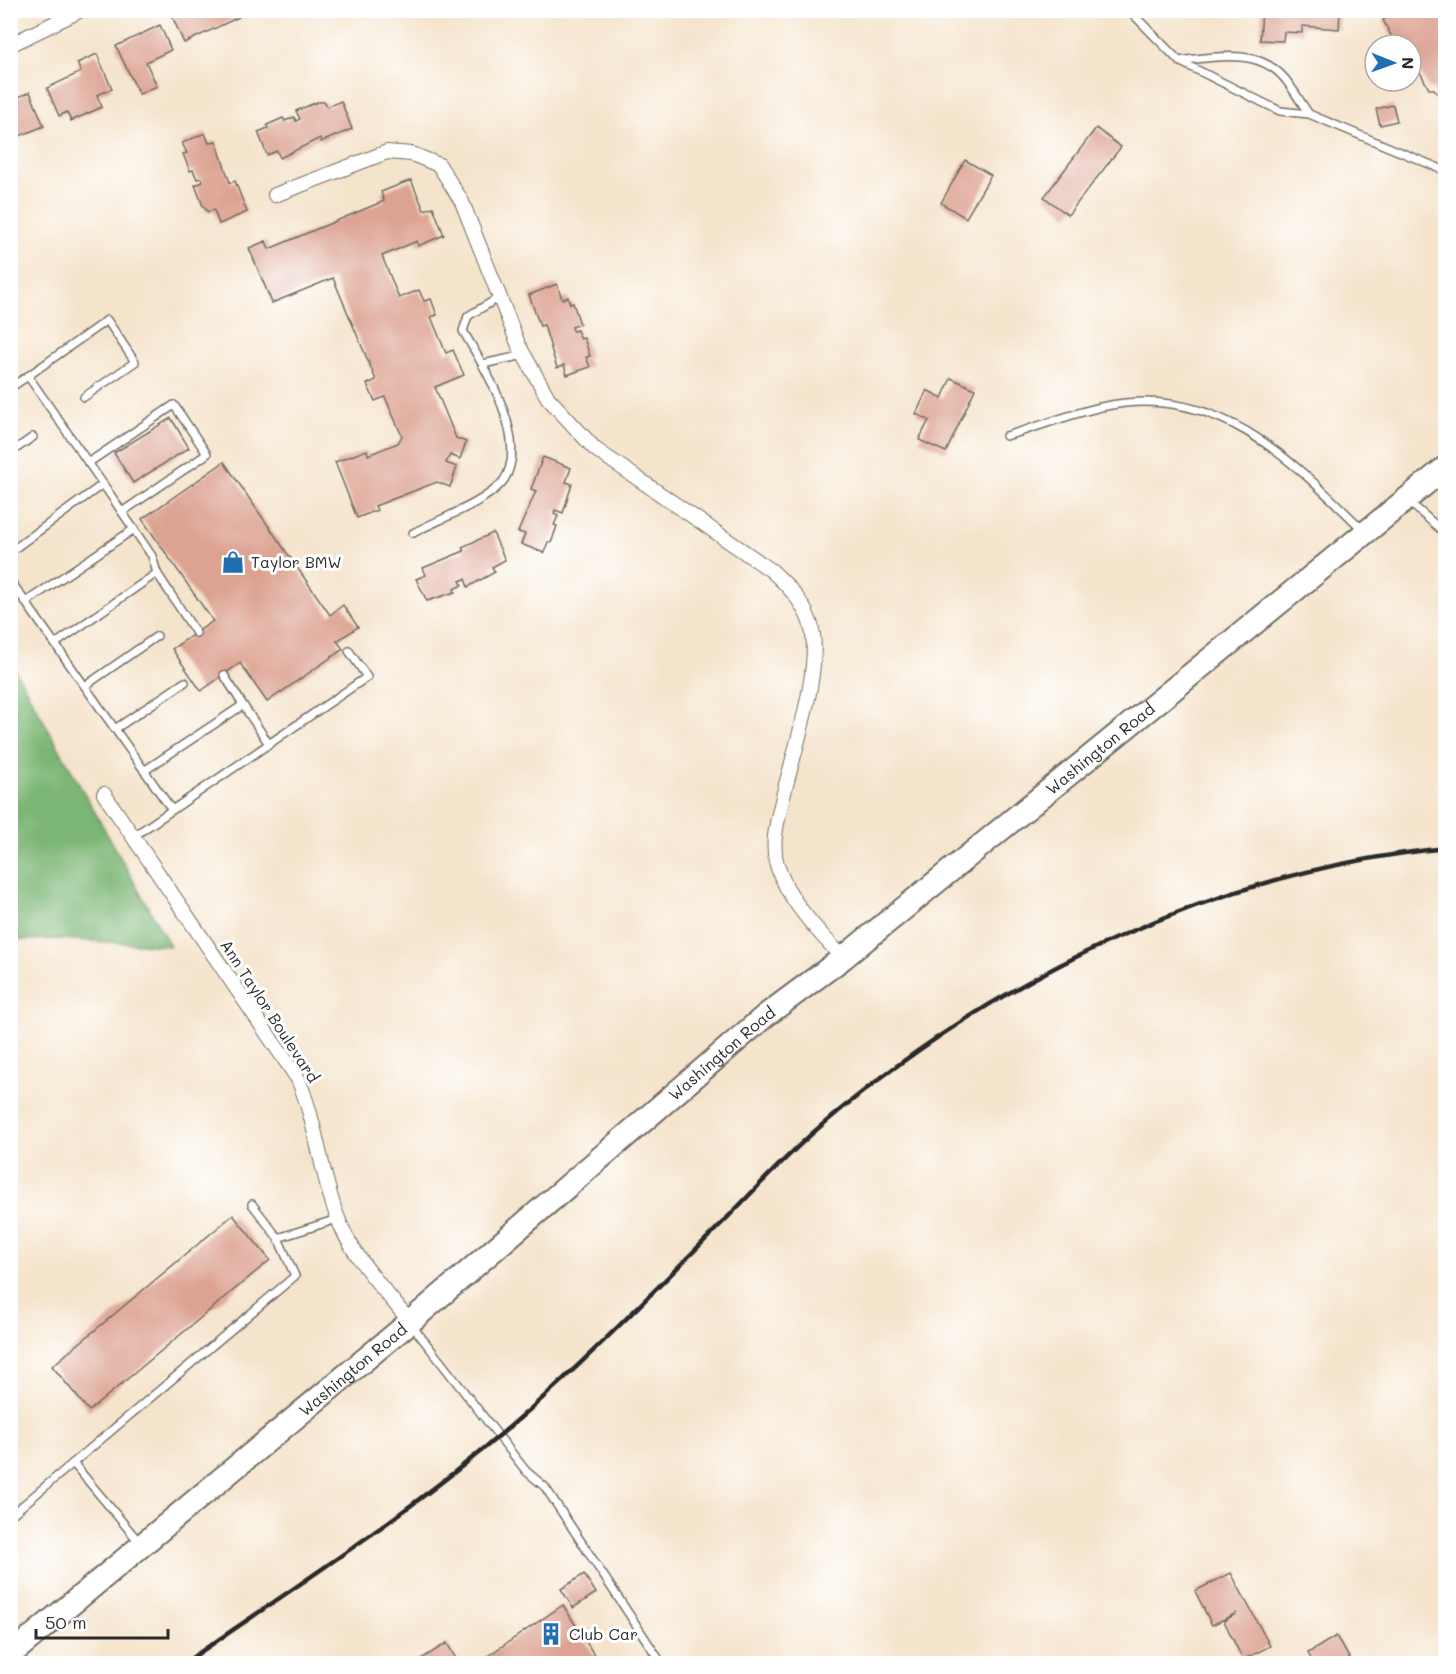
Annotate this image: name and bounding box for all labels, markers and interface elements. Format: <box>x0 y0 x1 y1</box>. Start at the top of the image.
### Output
north arrow <box>1363 33 1423 93</box>
text: N <box>1398 57 1419 70</box>
shop icon: Taylor BMW <box>220 549 246 575</box>
place label: Taylor BMW <box>251 551 342 572</box>
street label: Washington Road <box>1041 698 1159 799</box>
street label: Ann Taylor Boulevard <box>216 935 325 1086</box>
street label: Washington Road <box>664 1001 779 1105</box>
street label: Washington Road <box>294 1318 411 1420</box>
scale bar <box>36 1602 168 1640</box>
text: 50 m <box>45 1610 87 1634</box>
building icon: Club Car <box>538 1621 564 1647</box>
place label: Club Car <box>569 1623 638 1644</box>

